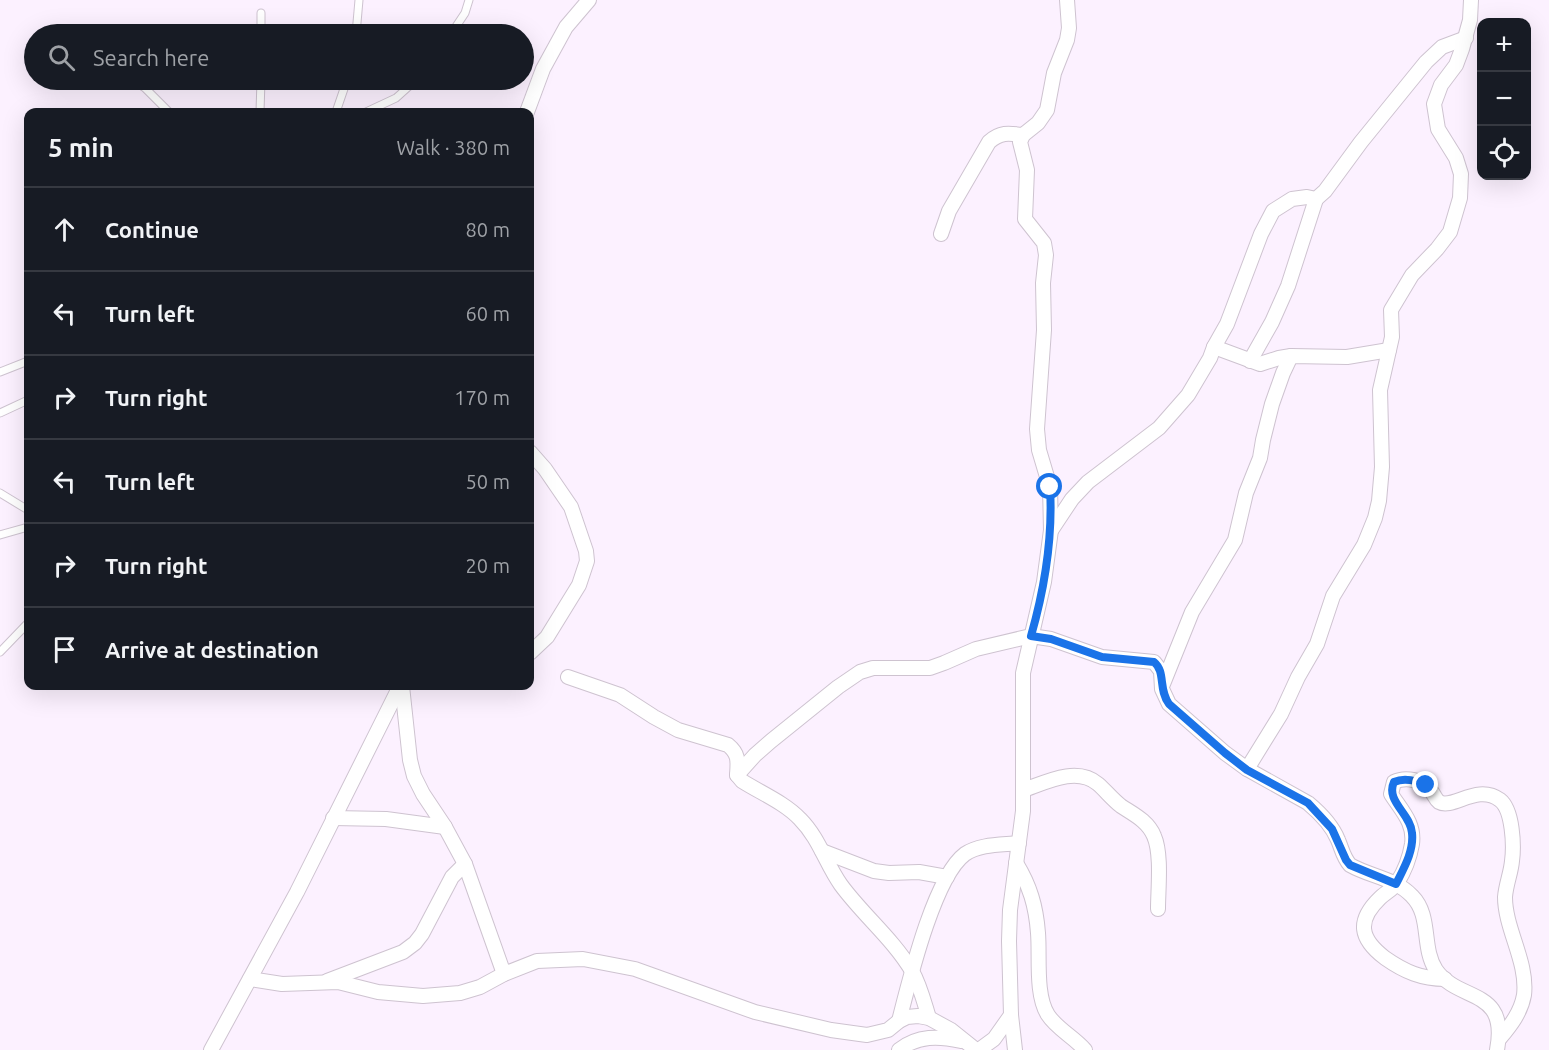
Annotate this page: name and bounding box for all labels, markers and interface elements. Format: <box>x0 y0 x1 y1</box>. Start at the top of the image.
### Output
map controls <box>1477 18 1531 180</box>
button: + <box>1477 18 1531 72</box>
search box <box>24 24 534 90</box>
icon: search <box>45 41 78 74</box>
text: Search here <box>93 45 209 70</box>
button: − <box>1477 72 1531 126</box>
button: locate <box>1477 126 1531 180</box>
text: 5 min <box>48 133 114 162</box>
text: Walk · 380 m <box>397 136 510 159</box>
icon: ahead <box>48 213 81 246</box>
text: Continue <box>105 217 199 242</box>
text: 80 m <box>466 218 510 241</box>
icon: left <box>48 297 81 330</box>
text: Turn left <box>105 301 195 326</box>
text: 60 m <box>466 302 510 325</box>
icon: right <box>48 381 81 414</box>
text: Turn right <box>105 385 207 410</box>
text: 170 m <box>454 386 510 409</box>
icon: left <box>48 465 81 498</box>
text: Turn left <box>105 469 195 494</box>
text: 50 m <box>466 470 510 493</box>
route start <box>1036 473 1062 499</box>
icon: right <box>48 549 81 582</box>
text: Turn right <box>105 553 207 578</box>
text: 20 m <box>466 554 510 577</box>
icon: arrive <box>48 633 81 666</box>
text: Arrive at destination <box>105 637 319 662</box>
route end <box>1412 771 1438 797</box>

